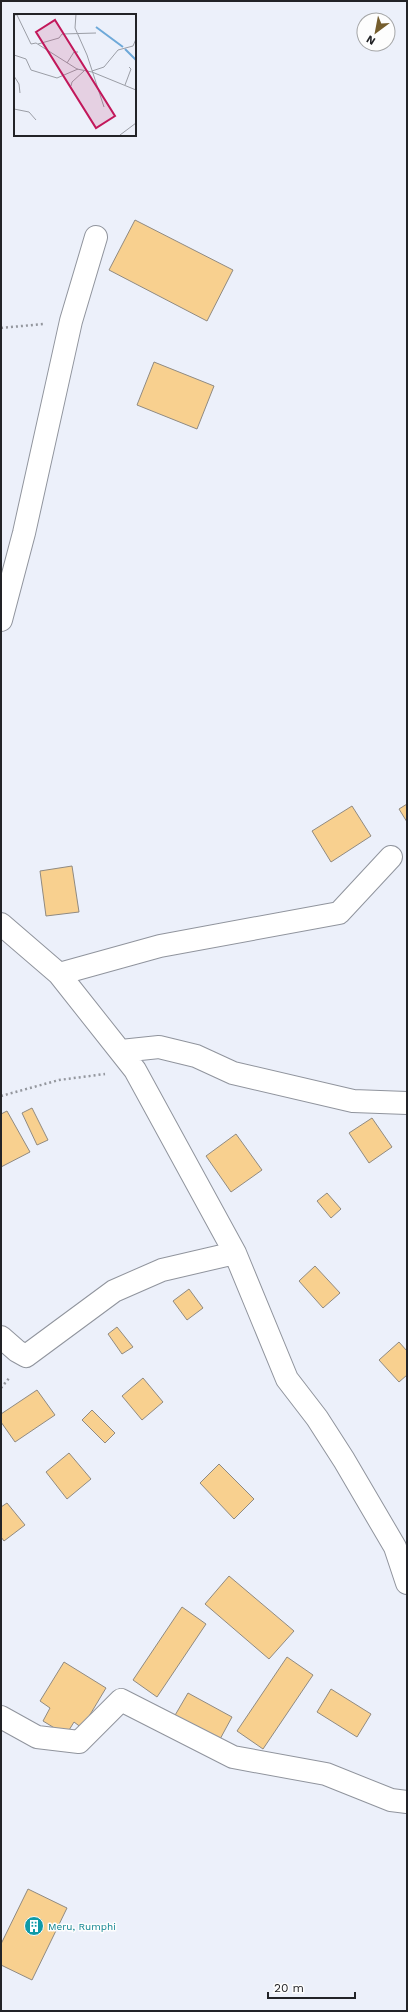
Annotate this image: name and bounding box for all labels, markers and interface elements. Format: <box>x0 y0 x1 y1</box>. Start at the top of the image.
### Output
north arrow <box>356 12 396 52</box>
inset map <box>14 14 136 136</box>
text: N <box>364 32 378 48</box>
building icon: Meru, Rumphi <box>23 1915 45 1937</box>
place label: Meru, Rumphi <box>48 1921 116 1932</box>
scale bar <box>268 1974 355 2000</box>
text: 20 m <box>274 1981 304 1995</box>

